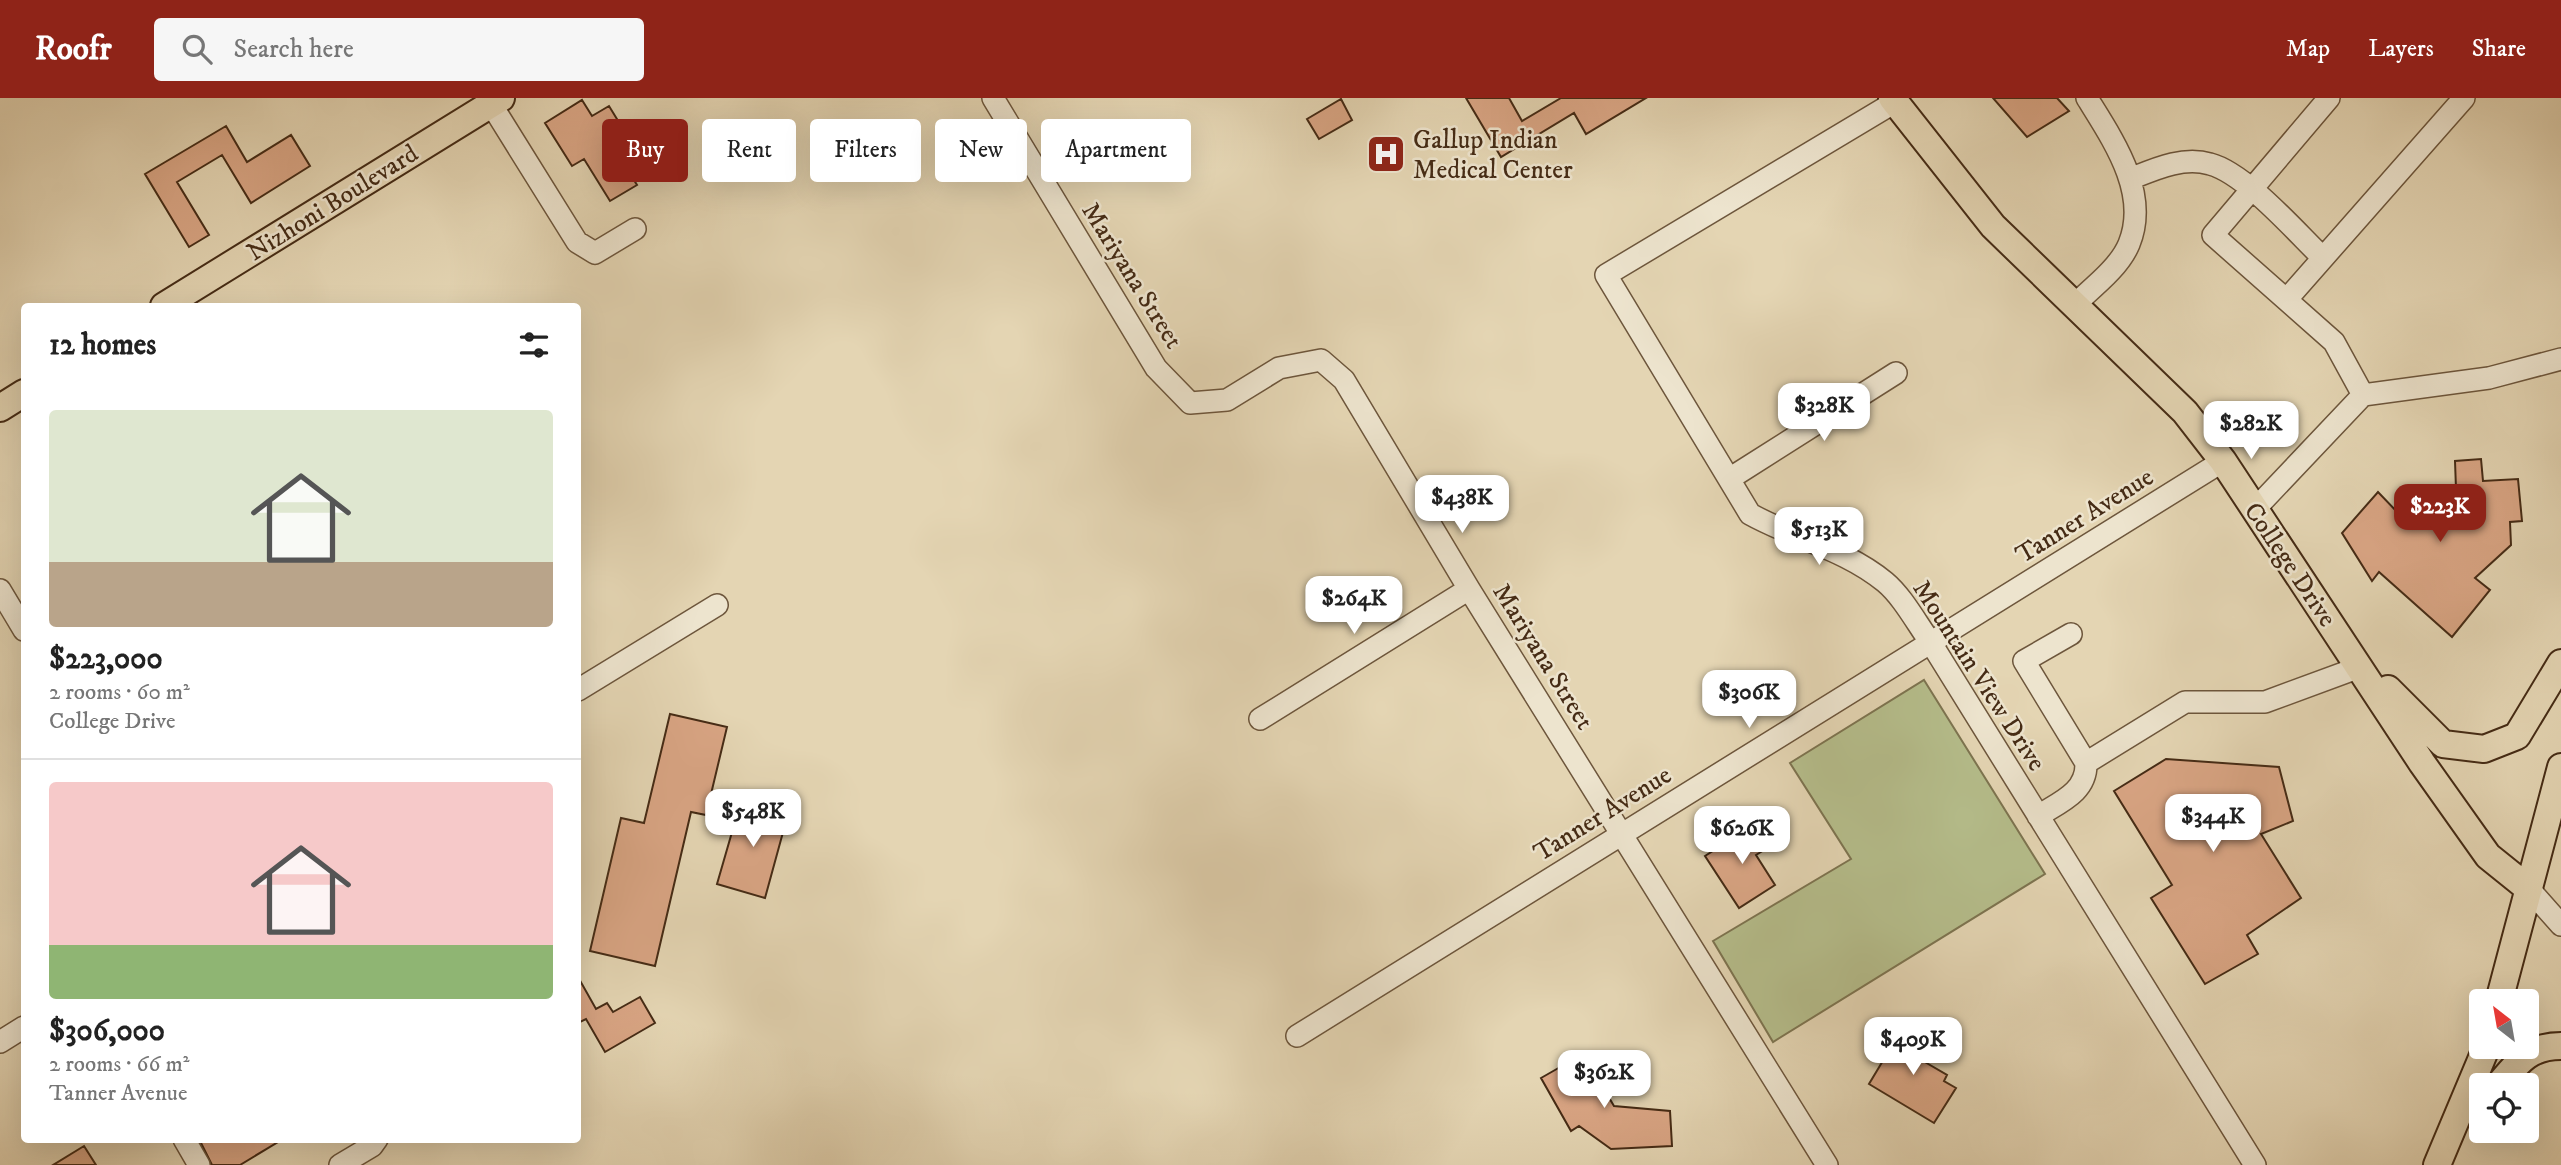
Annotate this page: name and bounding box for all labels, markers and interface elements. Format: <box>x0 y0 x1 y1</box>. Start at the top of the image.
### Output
search box <box>154 18 644 81</box>
text: Roofr <box>35 29 112 70</box>
icon: search <box>178 30 216 68</box>
text: Search here <box>234 33 354 66</box>
text: Map <box>2286 34 2330 64</box>
text: Layers <box>2368 34 2434 64</box>
text: Share <box>2472 34 2526 64</box>
chip: Buy <box>602 119 688 182</box>
chip: Rent <box>702 119 796 182</box>
chip: Filters <box>810 119 921 182</box>
chip: New <box>935 119 1027 182</box>
chip: Apartment <box>1041 119 1191 182</box>
place label: Gallup Indian Medical Center <box>1413 124 1573 187</box>
hospital icon: Gallup Indian Medical Center <box>1365 133 1407 175</box>
street label: Nizhoni Boulevard <box>241 137 425 269</box>
street label: Mariyana Street <box>1074 197 1190 355</box>
icon: filters <box>515 326 553 364</box>
text: 12 homes <box>49 327 156 364</box>
pin: $328K <box>1775 384 1873 443</box>
text: $328K <box>1794 391 1854 420</box>
pin: $282K <box>2202 402 2300 461</box>
text: $282K <box>2220 409 2282 438</box>
icon: home <box>238 455 364 581</box>
street label: Tanner Avenue <box>2010 461 2160 572</box>
pin: $438K <box>1413 476 1511 535</box>
text: $438K <box>1431 483 1493 512</box>
pin: $223K <box>2391 484 2489 544</box>
text: $223K <box>2410 492 2470 521</box>
street label: College Drive <box>2236 496 2343 633</box>
pin: $513K <box>1770 508 1868 567</box>
text: $513K <box>1790 515 1848 544</box>
street label: Mountain View Drive <box>1905 574 2053 777</box>
pin: $264K <box>1305 576 1403 636</box>
street label: Mariyana Street <box>1485 578 1601 736</box>
text: $264K <box>1321 584 1387 613</box>
text: $223,000 <box>49 641 163 678</box>
pin: $306K <box>1700 670 1798 730</box>
text: 2 rooms · 60 m² <box>49 678 190 707</box>
text: $306K <box>1718 678 1780 707</box>
text: College Drive <box>49 707 176 736</box>
street label: Tanner Avenue <box>1528 759 1678 870</box>
pin: $548K <box>704 790 802 849</box>
pin: $344K <box>2164 794 2262 854</box>
text: $548K <box>721 797 785 826</box>
text: $344K <box>2181 802 2245 831</box>
pin: $626K <box>1693 806 1791 866</box>
text: $626K <box>1710 814 1774 843</box>
icon: home <box>238 827 364 953</box>
north arrow <box>2469 989 2539 1059</box>
map controls <box>2469 989 2539 1143</box>
text: $306,000 <box>49 1013 165 1050</box>
pin: $409K <box>1864 1018 1962 1077</box>
text: $409K <box>1880 1025 1946 1054</box>
text: 2 rooms · 66 m² <box>49 1050 189 1079</box>
pin: $362K <box>1555 1051 1653 1110</box>
text: $362K <box>1574 1058 1634 1087</box>
button: locate <box>2469 1073 2539 1143</box>
text: Tanner Avenue <box>49 1079 187 1108</box>

